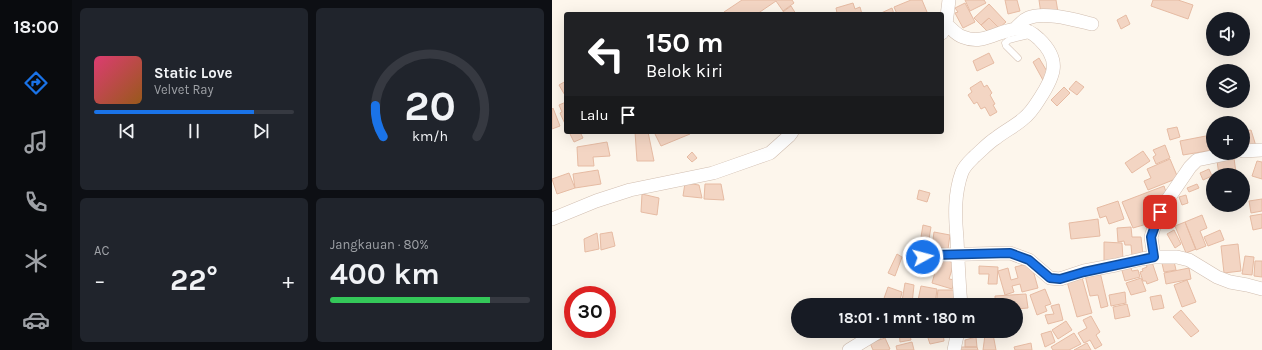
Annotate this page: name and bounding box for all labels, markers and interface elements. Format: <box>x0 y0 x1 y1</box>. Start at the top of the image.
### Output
map controls <box>1206 12 1250 212</box>
button: sound <box>1206 12 1250 56</box>
text: 18:00 <box>13 16 59 38</box>
text: 150 m <box>646 26 724 59</box>
icon: left <box>580 28 632 80</box>
text: Belok kiri <box>646 60 723 82</box>
text: Static Love <box>154 64 232 82</box>
button: layers <box>1206 64 1250 108</box>
icon: directions <box>22 69 50 97</box>
text: Velvet Ray <box>154 82 214 97</box>
text: 20 <box>404 82 456 130</box>
icon: arrive <box>617 104 639 126</box>
text: Lalu <box>580 106 609 124</box>
button: + <box>1206 116 1250 160</box>
icon: previous <box>116 120 138 142</box>
icon: pause <box>183 120 205 142</box>
icon: next <box>250 120 272 142</box>
icon: music <box>22 128 50 156</box>
text: km/h <box>412 128 448 145</box>
button: − <box>1206 168 1250 212</box>
icon: phone <box>22 188 50 216</box>
pin <box>1143 195 1177 229</box>
icon: arrive <box>1149 201 1171 223</box>
position arrow <box>902 236 944 278</box>
text: Jangkauan · 80% <box>330 237 429 252</box>
text: AC <box>94 243 109 258</box>
icon: climate <box>22 247 50 275</box>
text: 400 km <box>330 256 440 292</box>
text: 22° <box>170 262 218 298</box>
text: − <box>94 268 106 294</box>
text: + <box>282 268 294 294</box>
speed limit sign: 30 <box>564 286 616 338</box>
icon: car <box>22 306 50 334</box>
text: 18:01 · 1 mnt · 180 m <box>839 309 975 327</box>

